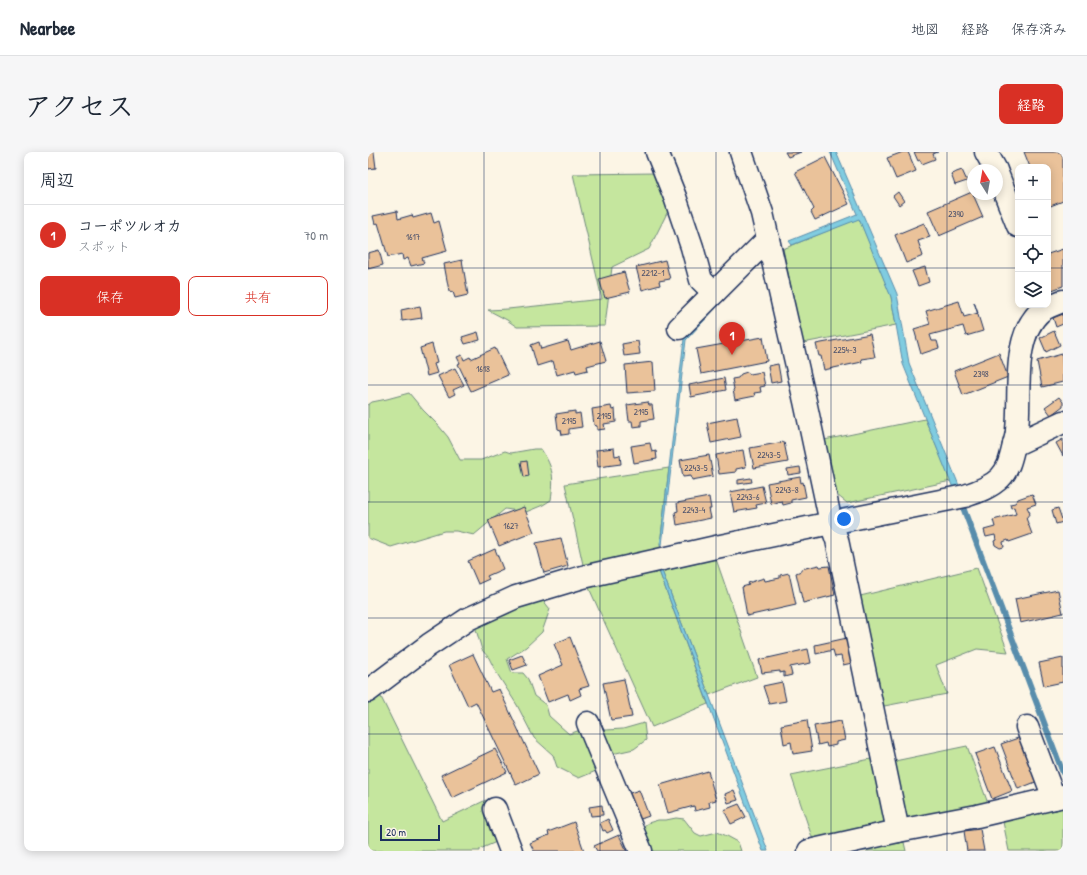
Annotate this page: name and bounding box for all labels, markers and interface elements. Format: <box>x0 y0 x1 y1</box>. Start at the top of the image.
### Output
text: Nearbee <box>20 15 75 41</box>
text: 地図 <box>911 19 939 38</box>
text: 経路 <box>961 19 989 38</box>
text: 保存済み <box>1011 19 1067 38</box>
button: 経路 <box>999 84 1063 124</box>
text: アクセス <box>24 87 134 125</box>
north arrow <box>967 164 1003 200</box>
map controls <box>1015 164 1051 308</box>
button: + <box>1015 164 1051 200</box>
text: 周辺 <box>40 168 74 191</box>
button: − <box>1015 200 1051 236</box>
house number: 2390 <box>948 208 964 220</box>
text: コーポツルオカ <box>78 215 182 236</box>
text: 1 <box>51 226 55 244</box>
text: 70 m <box>304 226 328 244</box>
house number: 1617 <box>406 231 421 243</box>
button: locate <box>1015 236 1051 272</box>
text: スポット <box>78 237 130 255</box>
house number: 2212-1 <box>642 267 664 279</box>
button: layers <box>1015 272 1051 308</box>
button: 保存 <box>40 276 180 316</box>
button: 共有 <box>188 276 328 316</box>
pin: 1 <box>719 322 745 355</box>
house number: 2254-3 <box>833 344 857 356</box>
house number: 1618 <box>476 363 490 375</box>
house number: 2398 <box>973 368 989 380</box>
house number: 2195 <box>634 406 648 418</box>
house number: 2195 <box>597 410 611 422</box>
house number: 2195 <box>562 415 576 427</box>
house number: 2243-5 <box>757 449 781 461</box>
house number: 2243-5 <box>684 462 708 474</box>
house number: 2243-8 <box>775 484 799 496</box>
house number: 2243-6 <box>736 491 760 503</box>
house number: 2243-4 <box>683 504 706 516</box>
your location <box>834 509 854 529</box>
house number: 1627 <box>503 520 519 532</box>
scale bar <box>380 823 440 842</box>
text: 20 m <box>386 825 406 839</box>

